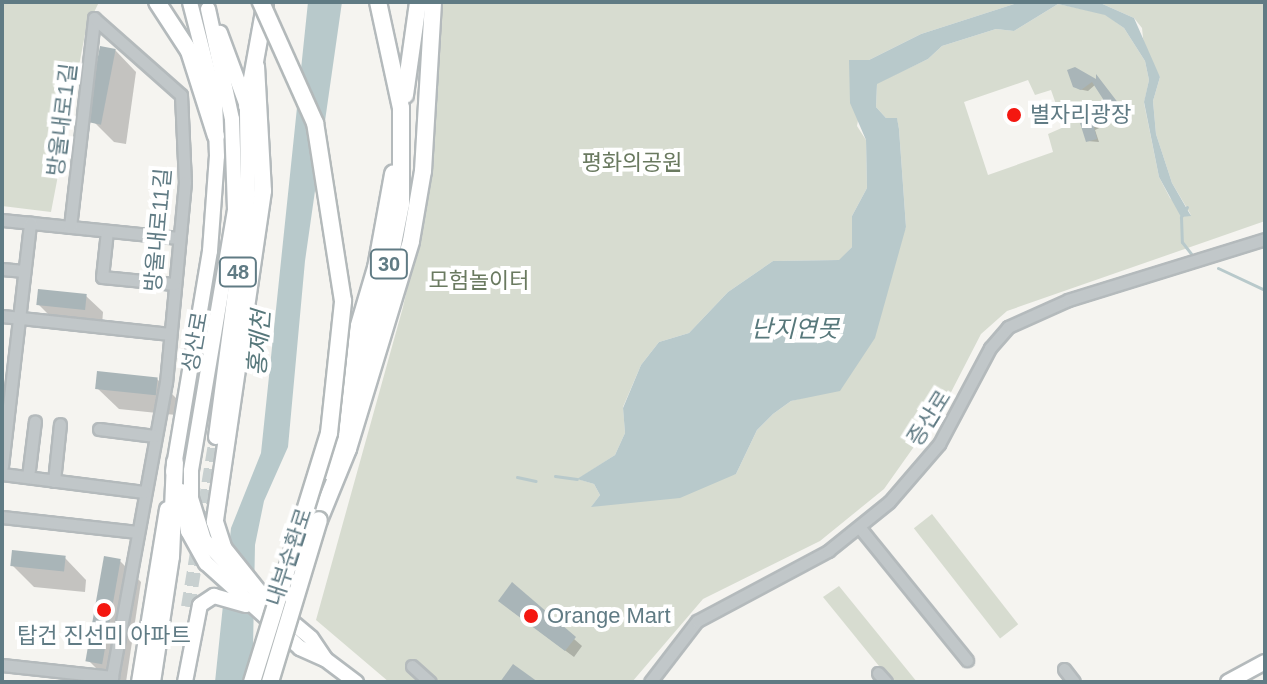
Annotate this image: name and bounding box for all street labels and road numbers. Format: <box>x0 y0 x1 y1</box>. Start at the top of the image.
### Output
street label: 방울내로1길 <box>42 62 82 178</box>
street label: 방울내로11길 <box>139 167 177 293</box>
road number: 30 <box>369 248 409 280</box>
road number: 48 <box>218 256 258 288</box>
street label: 성산로 <box>177 310 213 374</box>
street label: 증산로 <box>902 385 956 451</box>
street label: 내부순환로 <box>261 505 317 609</box>

